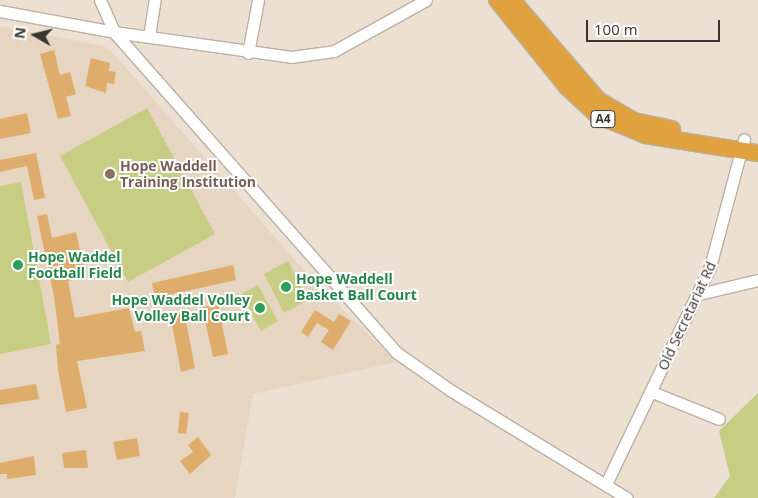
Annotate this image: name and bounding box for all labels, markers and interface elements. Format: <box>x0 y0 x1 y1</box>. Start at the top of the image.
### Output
north arrow <box>10 10 60 60</box>
scale bar <box>588 10 722 42</box>
text: 100 m <box>594 19 638 39</box>
text: N <box>9 26 30 40</box>
road number: A4 <box>589 110 617 128</box>
place label: Hope Waddell Training Institution <box>120 158 256 190</box>
marker: Hope Waddell Training Institution <box>104 168 116 180</box>
place label: Hope Waddel Football Field <box>28 249 122 282</box>
marker: Hope Waddel Football Field <box>12 259 24 271</box>
street label: Old Secretariat Rd <box>654 259 720 373</box>
place label: Hope Waddell Basket Ball Court <box>296 271 417 304</box>
marker: Hope Waddell Basket Ball Court <box>280 281 292 293</box>
place label: Hope Waddel Volley Volley Ball Court <box>111 292 250 324</box>
marker: Hope Waddel Volley Volley Ball Court <box>254 302 266 314</box>

